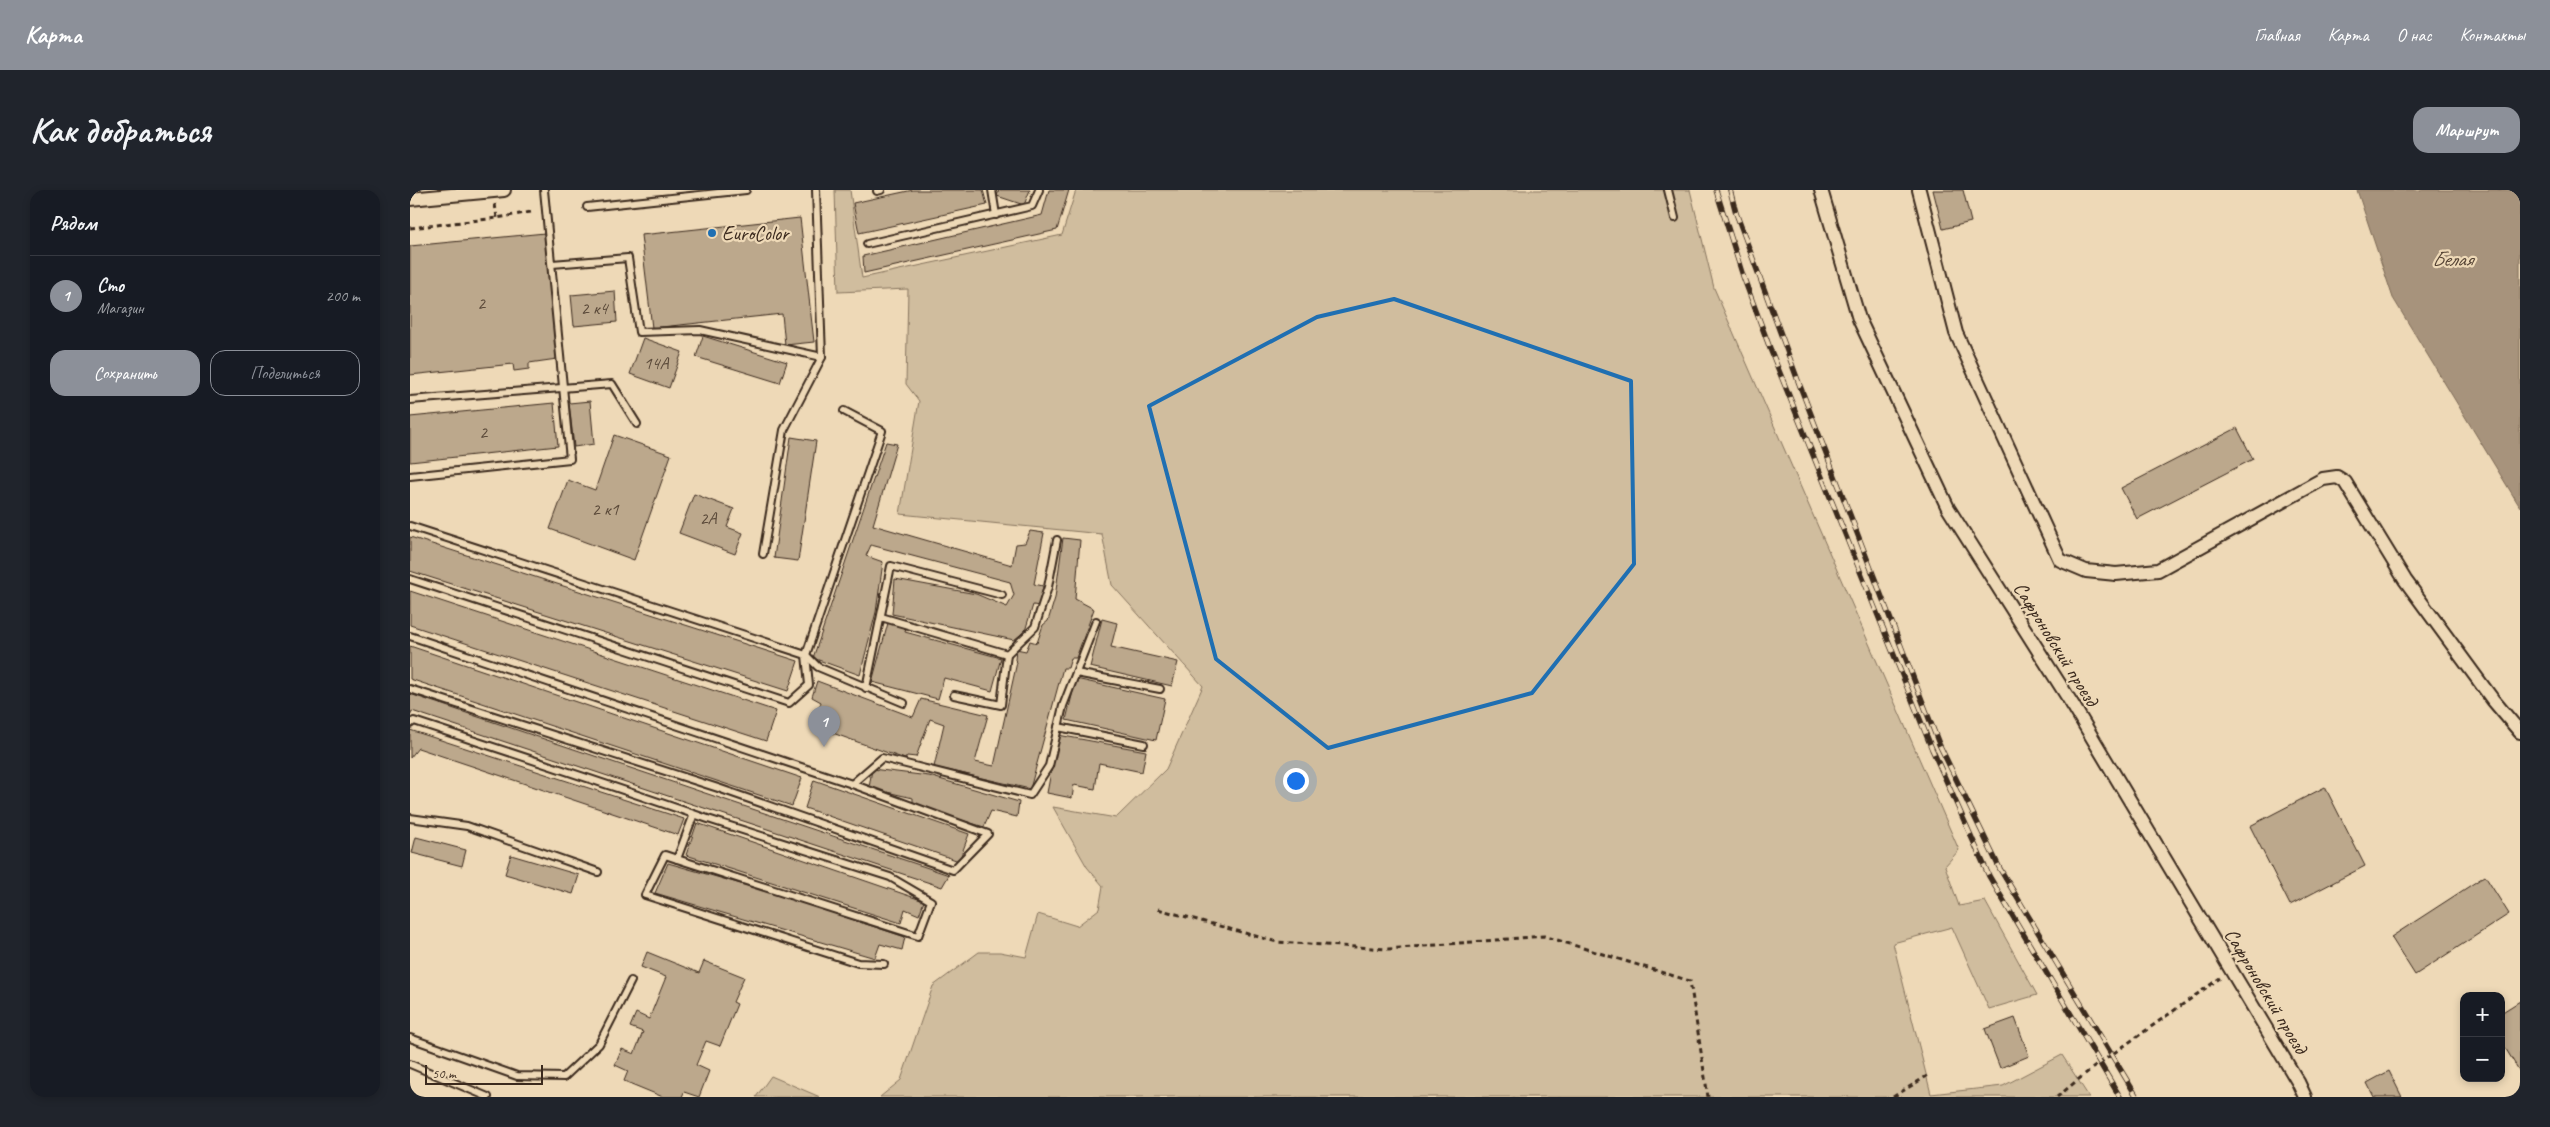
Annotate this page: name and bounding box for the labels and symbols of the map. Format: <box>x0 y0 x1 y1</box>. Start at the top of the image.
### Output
place label: EuroColor <box>722 221 790 246</box>
marker: EuroColor <box>706 227 718 239</box>
water label: Белая <box>2432 246 2476 272</box>
house number: 2 <box>477 292 487 314</box>
house number: 2 к4 <box>580 297 609 319</box>
house number: 14А <box>643 352 670 374</box>
house number: 2 <box>479 421 489 443</box>
house number: 2 к1 <box>591 498 619 520</box>
house number: 2А <box>699 507 718 529</box>
street label: Сафроновский проезд <box>2008 577 2105 712</box>
pin: 1 <box>808 706 840 747</box>
your location <box>1283 768 1309 794</box>
street label: Сафроновский проезд <box>2219 924 2314 1060</box>
scale bar <box>425 1062 542 1085</box>

